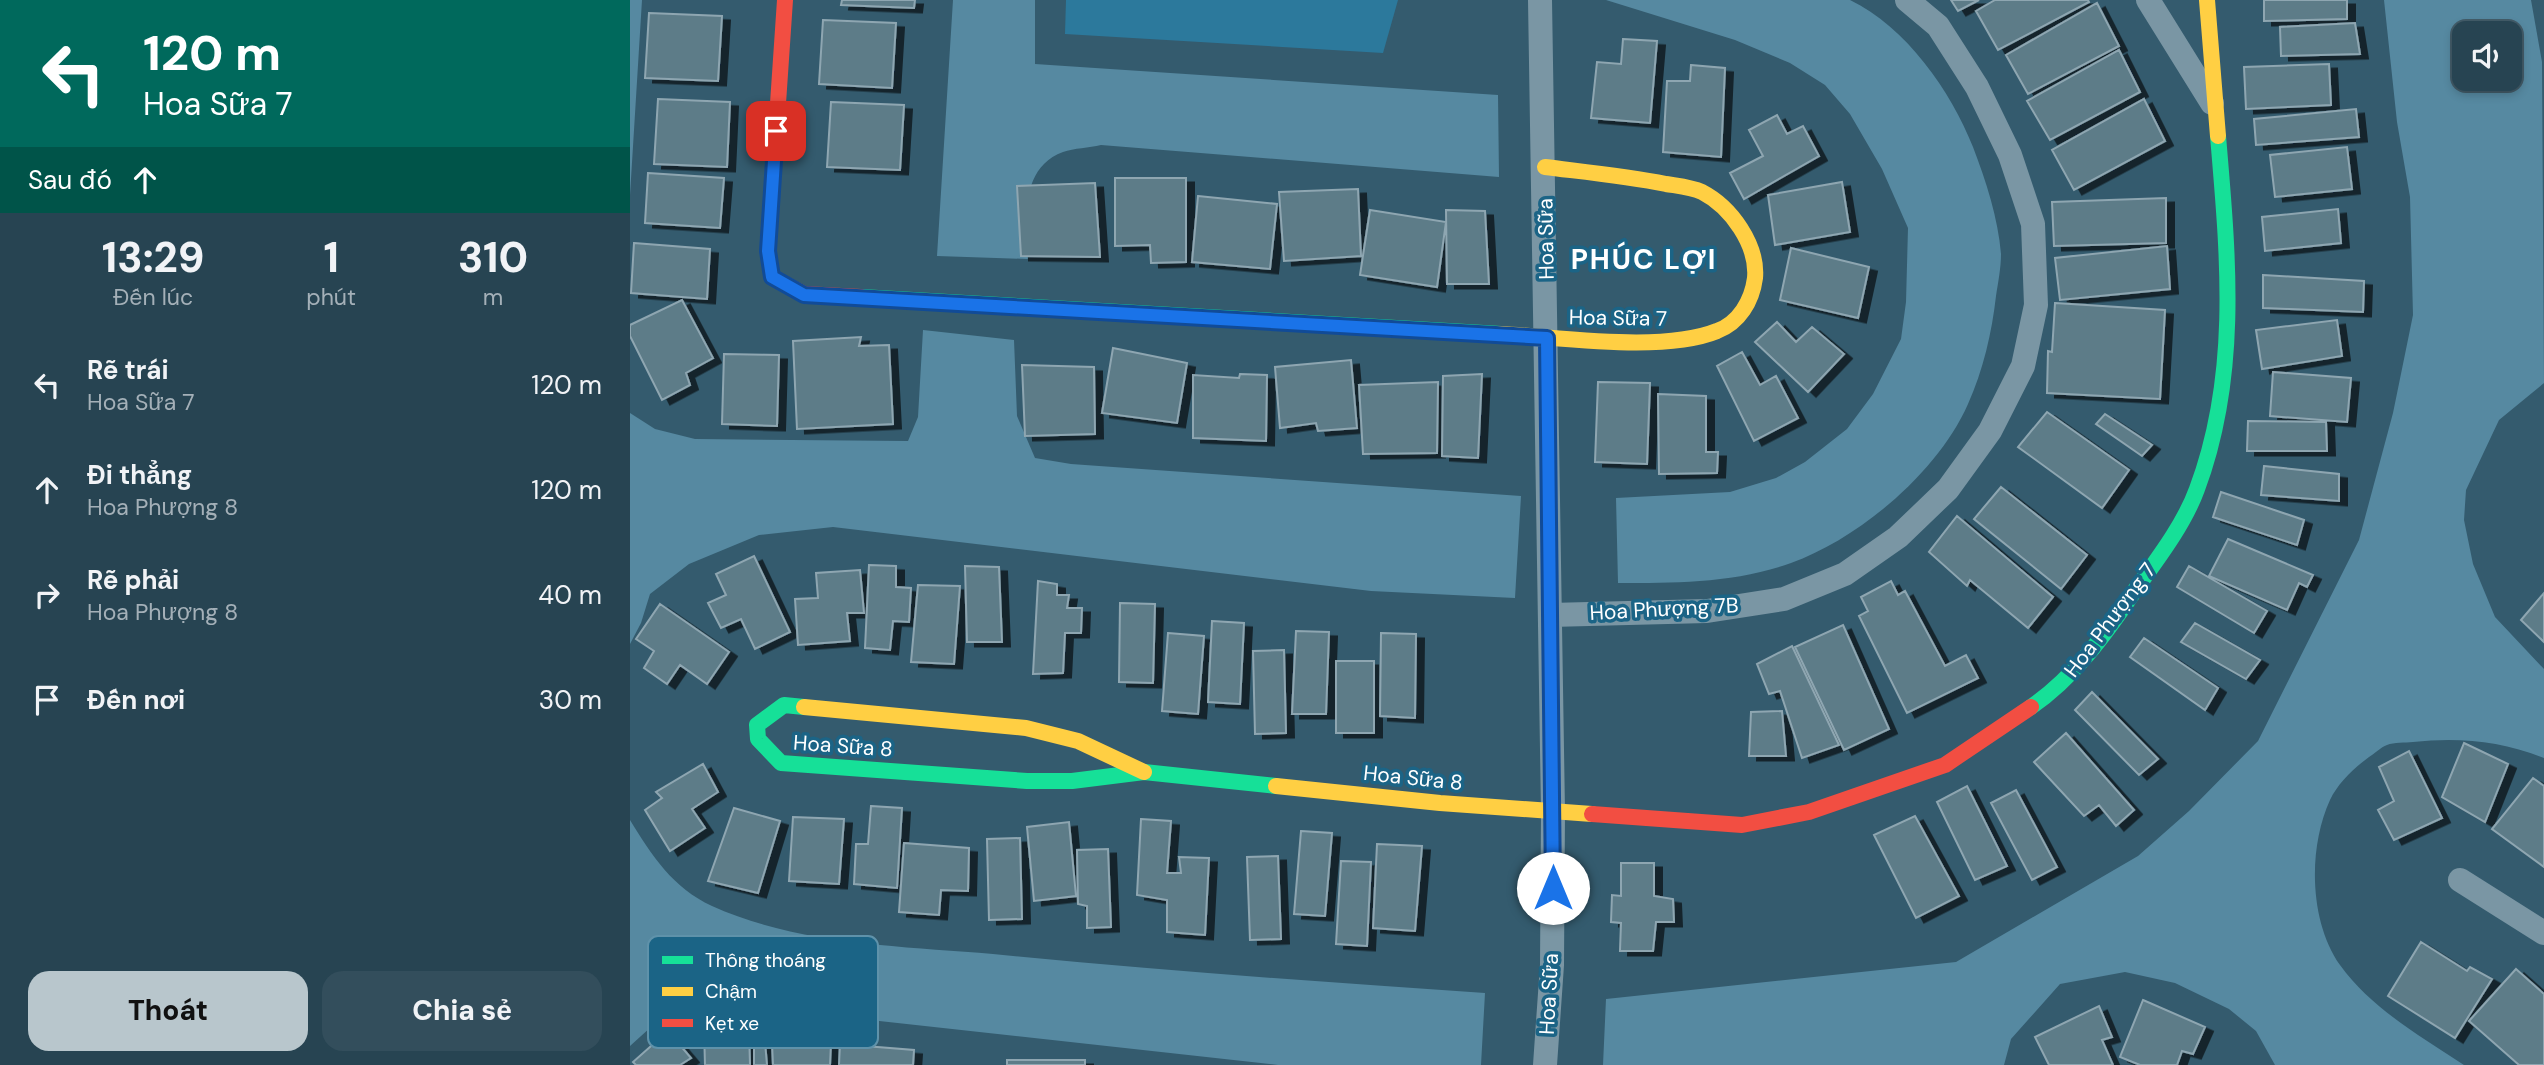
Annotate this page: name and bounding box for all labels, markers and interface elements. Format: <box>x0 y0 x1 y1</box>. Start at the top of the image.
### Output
text: 120 m <box>143 21 281 85</box>
map controls <box>2452 21 2522 91</box>
button: sound <box>2452 21 2522 91</box>
icon: left <box>28 28 119 119</box>
text: Hoa Sữa 7 <box>143 83 293 125</box>
pin <box>746 101 806 161</box>
icon: arrive <box>757 112 795 150</box>
icon: ahead <box>126 161 164 199</box>
text: Sau đó <box>28 163 112 197</box>
street label: Hoa Sữa <box>1531 198 1561 280</box>
text: 13:29 <box>102 230 204 285</box>
text: 1 <box>323 230 339 285</box>
text: 310 <box>458 230 528 285</box>
district label: PHÚC LỢI <box>1571 241 1717 278</box>
text: Đến lúc <box>113 282 193 312</box>
text: phút <box>306 282 356 312</box>
text: m <box>483 282 503 312</box>
street label: Hoa Sữa 7 <box>1569 303 1667 333</box>
text: Rẽ trái <box>87 353 169 387</box>
icon: left <box>28 366 66 404</box>
text: 120 m <box>531 368 602 402</box>
text: Hoa Sữa 7 <box>87 387 195 417</box>
text: Đi thẳng <box>87 458 192 492</box>
icon: ahead <box>28 471 66 509</box>
text: 120 m <box>531 473 602 507</box>
text: Hoa Phượng 8 <box>87 492 238 522</box>
street label: Hoa Phượng 7 <box>2058 557 2162 683</box>
text: Rẽ phải <box>87 563 179 597</box>
icon: right <box>28 576 66 614</box>
text: 40 m <box>538 578 602 612</box>
street label: Hoa Phượng 7B <box>1589 591 1739 627</box>
text: Hoa Phượng 8 <box>87 597 238 627</box>
icon: arrive <box>28 681 66 719</box>
text: Đến nơi <box>87 683 185 717</box>
text: 30 m <box>539 683 602 717</box>
street label: Hoa Sữa 8 <box>792 729 894 763</box>
street label: Hoa Sữa 8 <box>1362 759 1464 797</box>
position arrow <box>1516 851 1590 925</box>
legend <box>648 936 878 1048</box>
text: Thông thoáng <box>705 948 826 973</box>
street label: Hoa Sữa <box>1533 953 1565 1035</box>
button: Thoát <box>28 971 308 1051</box>
button: Chia sẻ <box>322 971 602 1051</box>
text: Chậm <box>705 979 757 1004</box>
text: Kẹt xe <box>705 1011 759 1036</box>

